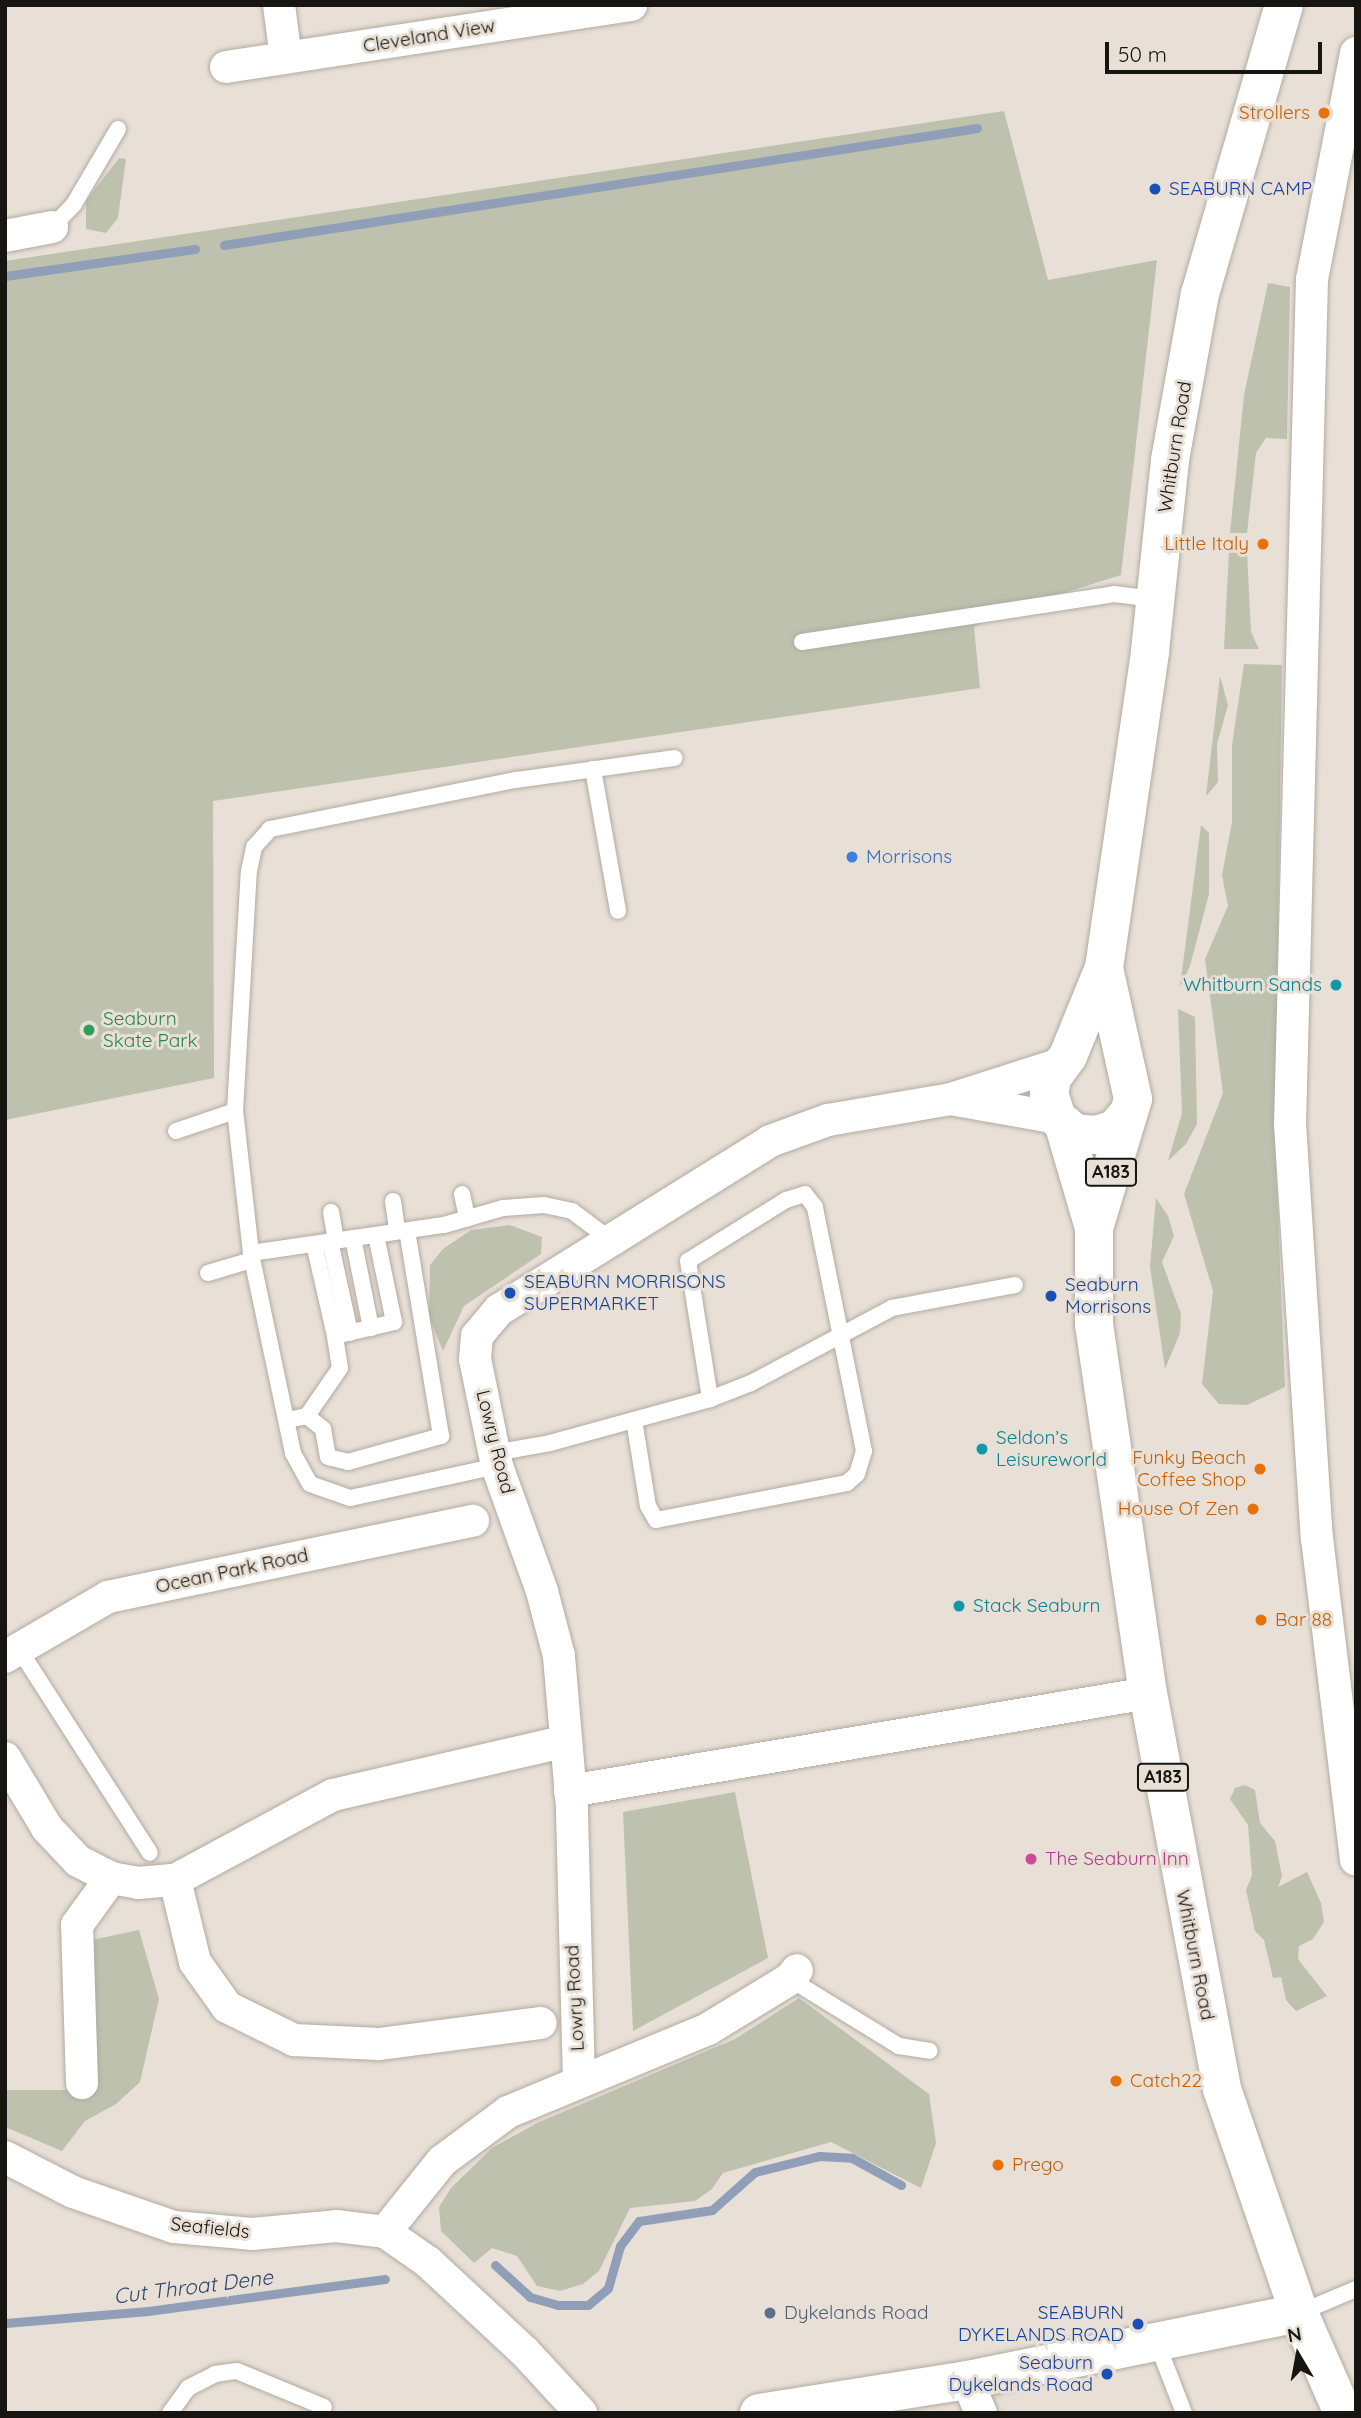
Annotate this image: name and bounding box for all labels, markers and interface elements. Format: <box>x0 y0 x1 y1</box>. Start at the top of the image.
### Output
street label: Cleveland View <box>361 14 497 58</box>
scale bar <box>1109 28 1326 72</box>
text: 50 m <box>1118 41 1167 67</box>
place label: Strollers <box>1239 102 1310 124</box>
marker: Strollers <box>1316 105 1332 121</box>
place label: SEABURN CAMP <box>1169 178 1312 200</box>
marker: SEABURN CAMP <box>1147 181 1163 197</box>
street label: Whitburn Road <box>1153 380 1197 514</box>
place label: Little Italy <box>1164 533 1249 555</box>
marker: Little Italy <box>1255 536 1271 552</box>
place label: Morrisons <box>866 846 952 868</box>
marker: Morrisons <box>844 849 860 865</box>
place label: Whitburn Sands <box>1183 974 1322 996</box>
marker: Whitburn Sands <box>1328 977 1344 993</box>
place label: Seaburn Skate Park <box>103 1008 198 1052</box>
marker: Seaburn Skate Park <box>81 1022 97 1038</box>
road number: A183 <box>1085 1157 1137 1186</box>
place label: SEABURN MORRISONS SUPERMARKET <box>524 1271 726 1315</box>
place label: Seaburn Morrisons <box>1065 1274 1151 1318</box>
marker: SEABURN MORRISONS SUPERMARKET <box>502 1285 518 1301</box>
marker: Seaburn Morrisons <box>1043 1288 1059 1304</box>
street label: Lowry Road <box>471 1388 519 1496</box>
place label: Seldon’s Leisureworld <box>996 1427 1107 1471</box>
marker: Seldon’s Leisureworld <box>974 1441 990 1457</box>
place label: Funky Beach Coffee Shop <box>1132 1447 1246 1491</box>
marker: Funky Beach Coffee Shop <box>1252 1461 1268 1477</box>
place label: House Of Zen <box>1118 1498 1239 1520</box>
marker: House Of Zen <box>1245 1501 1261 1517</box>
street label: Ocean Park Road <box>154 1544 310 1598</box>
place label: Stack Seaburn <box>973 1595 1100 1617</box>
marker: Stack Seaburn <box>951 1598 967 1614</box>
place label: Bar 88 <box>1275 1609 1332 1631</box>
marker: Bar 88 <box>1253 1612 1269 1628</box>
road number: A183 <box>1137 1762 1189 1792</box>
place label: The Seaburn Inn <box>1045 1848 1189 1870</box>
marker: The Seaburn Inn <box>1023 1851 1039 1867</box>
street label: Whitburn Road <box>1171 1888 1219 2022</box>
street label: Lowry Road <box>561 1944 589 2052</box>
place label: Catch22 <box>1130 2070 1202 2092</box>
marker: Catch22 <box>1108 2073 1124 2089</box>
place label: Prego <box>1012 2154 1064 2176</box>
marker: Prego <box>990 2157 1006 2173</box>
street label: Seafields <box>169 2213 251 2243</box>
water label: Cut Throat Dene <box>112 2264 274 2308</box>
place label: Dykelands Road <box>784 2302 929 2324</box>
place label: SEABURN DYKELANDS ROAD <box>958 2302 1124 2346</box>
marker: Dykelands Road <box>762 2305 778 2321</box>
marker: SEABURN DYKELANDS ROAD <box>1130 2316 1146 2332</box>
north arrow <box>1263 2320 1333 2390</box>
text: N <box>1285 2321 1303 2347</box>
place label: Seaburn Dykelands Road <box>948 2352 1093 2396</box>
marker: Seaburn Dykelands Road <box>1099 2366 1115 2382</box>

